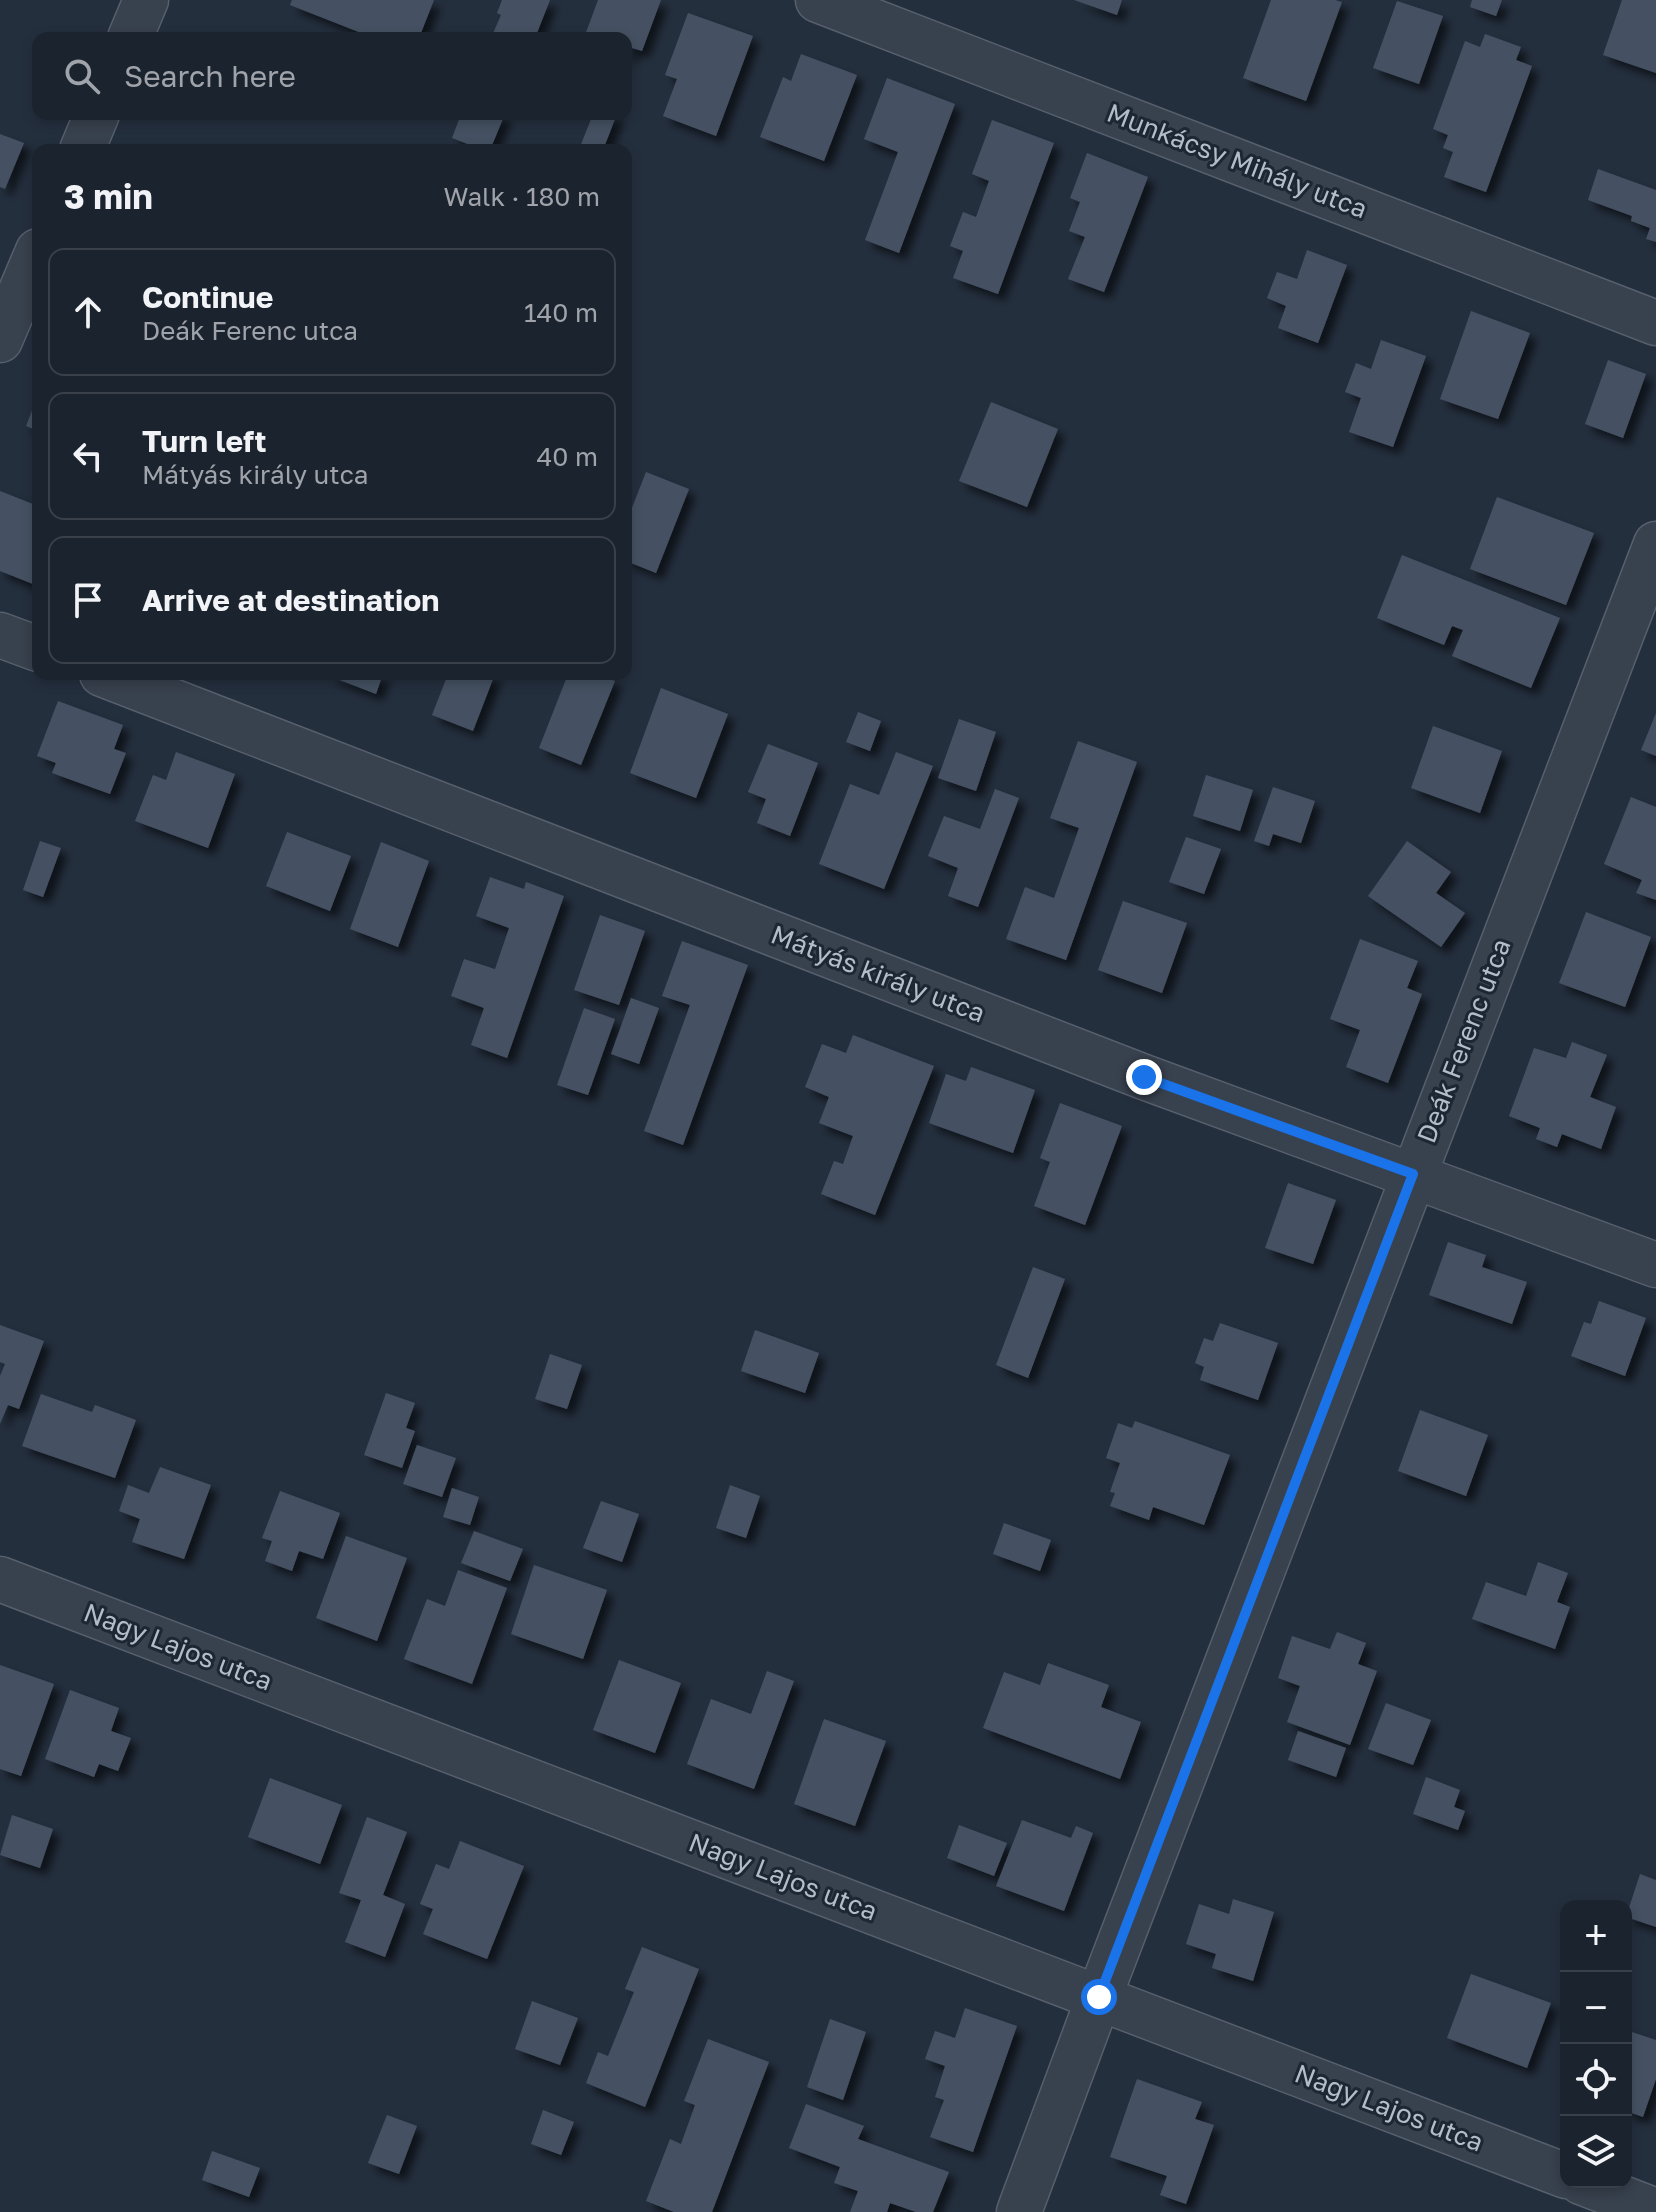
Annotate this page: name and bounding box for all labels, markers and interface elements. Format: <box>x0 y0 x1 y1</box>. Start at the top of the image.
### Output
search box <box>32 32 632 120</box>
icon: search <box>60 54 104 98</box>
text: Search here <box>124 58 296 94</box>
street label: Munkácsy Mihály utca <box>1103 97 1372 224</box>
text: 3 min <box>64 176 153 216</box>
text: Walk · 180 m <box>443 181 600 212</box>
text: Continue <box>142 279 273 315</box>
icon: ahead <box>66 290 110 334</box>
text: 140 m <box>524 297 598 328</box>
text: Deák Ferenc utca <box>142 315 358 346</box>
text: Turn left <box>142 423 267 459</box>
icon: left <box>66 434 110 478</box>
text: 40 m <box>537 441 598 472</box>
text: Mátyás király utca <box>142 459 369 490</box>
icon: arrive <box>66 578 110 622</box>
text: Arrive at destination <box>142 582 439 618</box>
street label: Mátyás király utca <box>767 918 989 1029</box>
street label: Deák Ferenc utca <box>1410 934 1517 1147</box>
route end <box>1126 1059 1162 1095</box>
street label: Nagy Lajos utca <box>80 1596 277 1697</box>
street label: Nagy Lajos utca <box>685 1826 882 1927</box>
map controls <box>1560 1900 1632 2188</box>
button: + <box>1560 1900 1632 1972</box>
button: − <box>1560 1972 1632 2044</box>
route start <box>1081 1979 1117 2015</box>
button: locate <box>1560 2044 1632 2116</box>
street label: Nagy Lajos utca <box>1291 2057 1488 2158</box>
button: layers <box>1560 2116 1632 2188</box>

